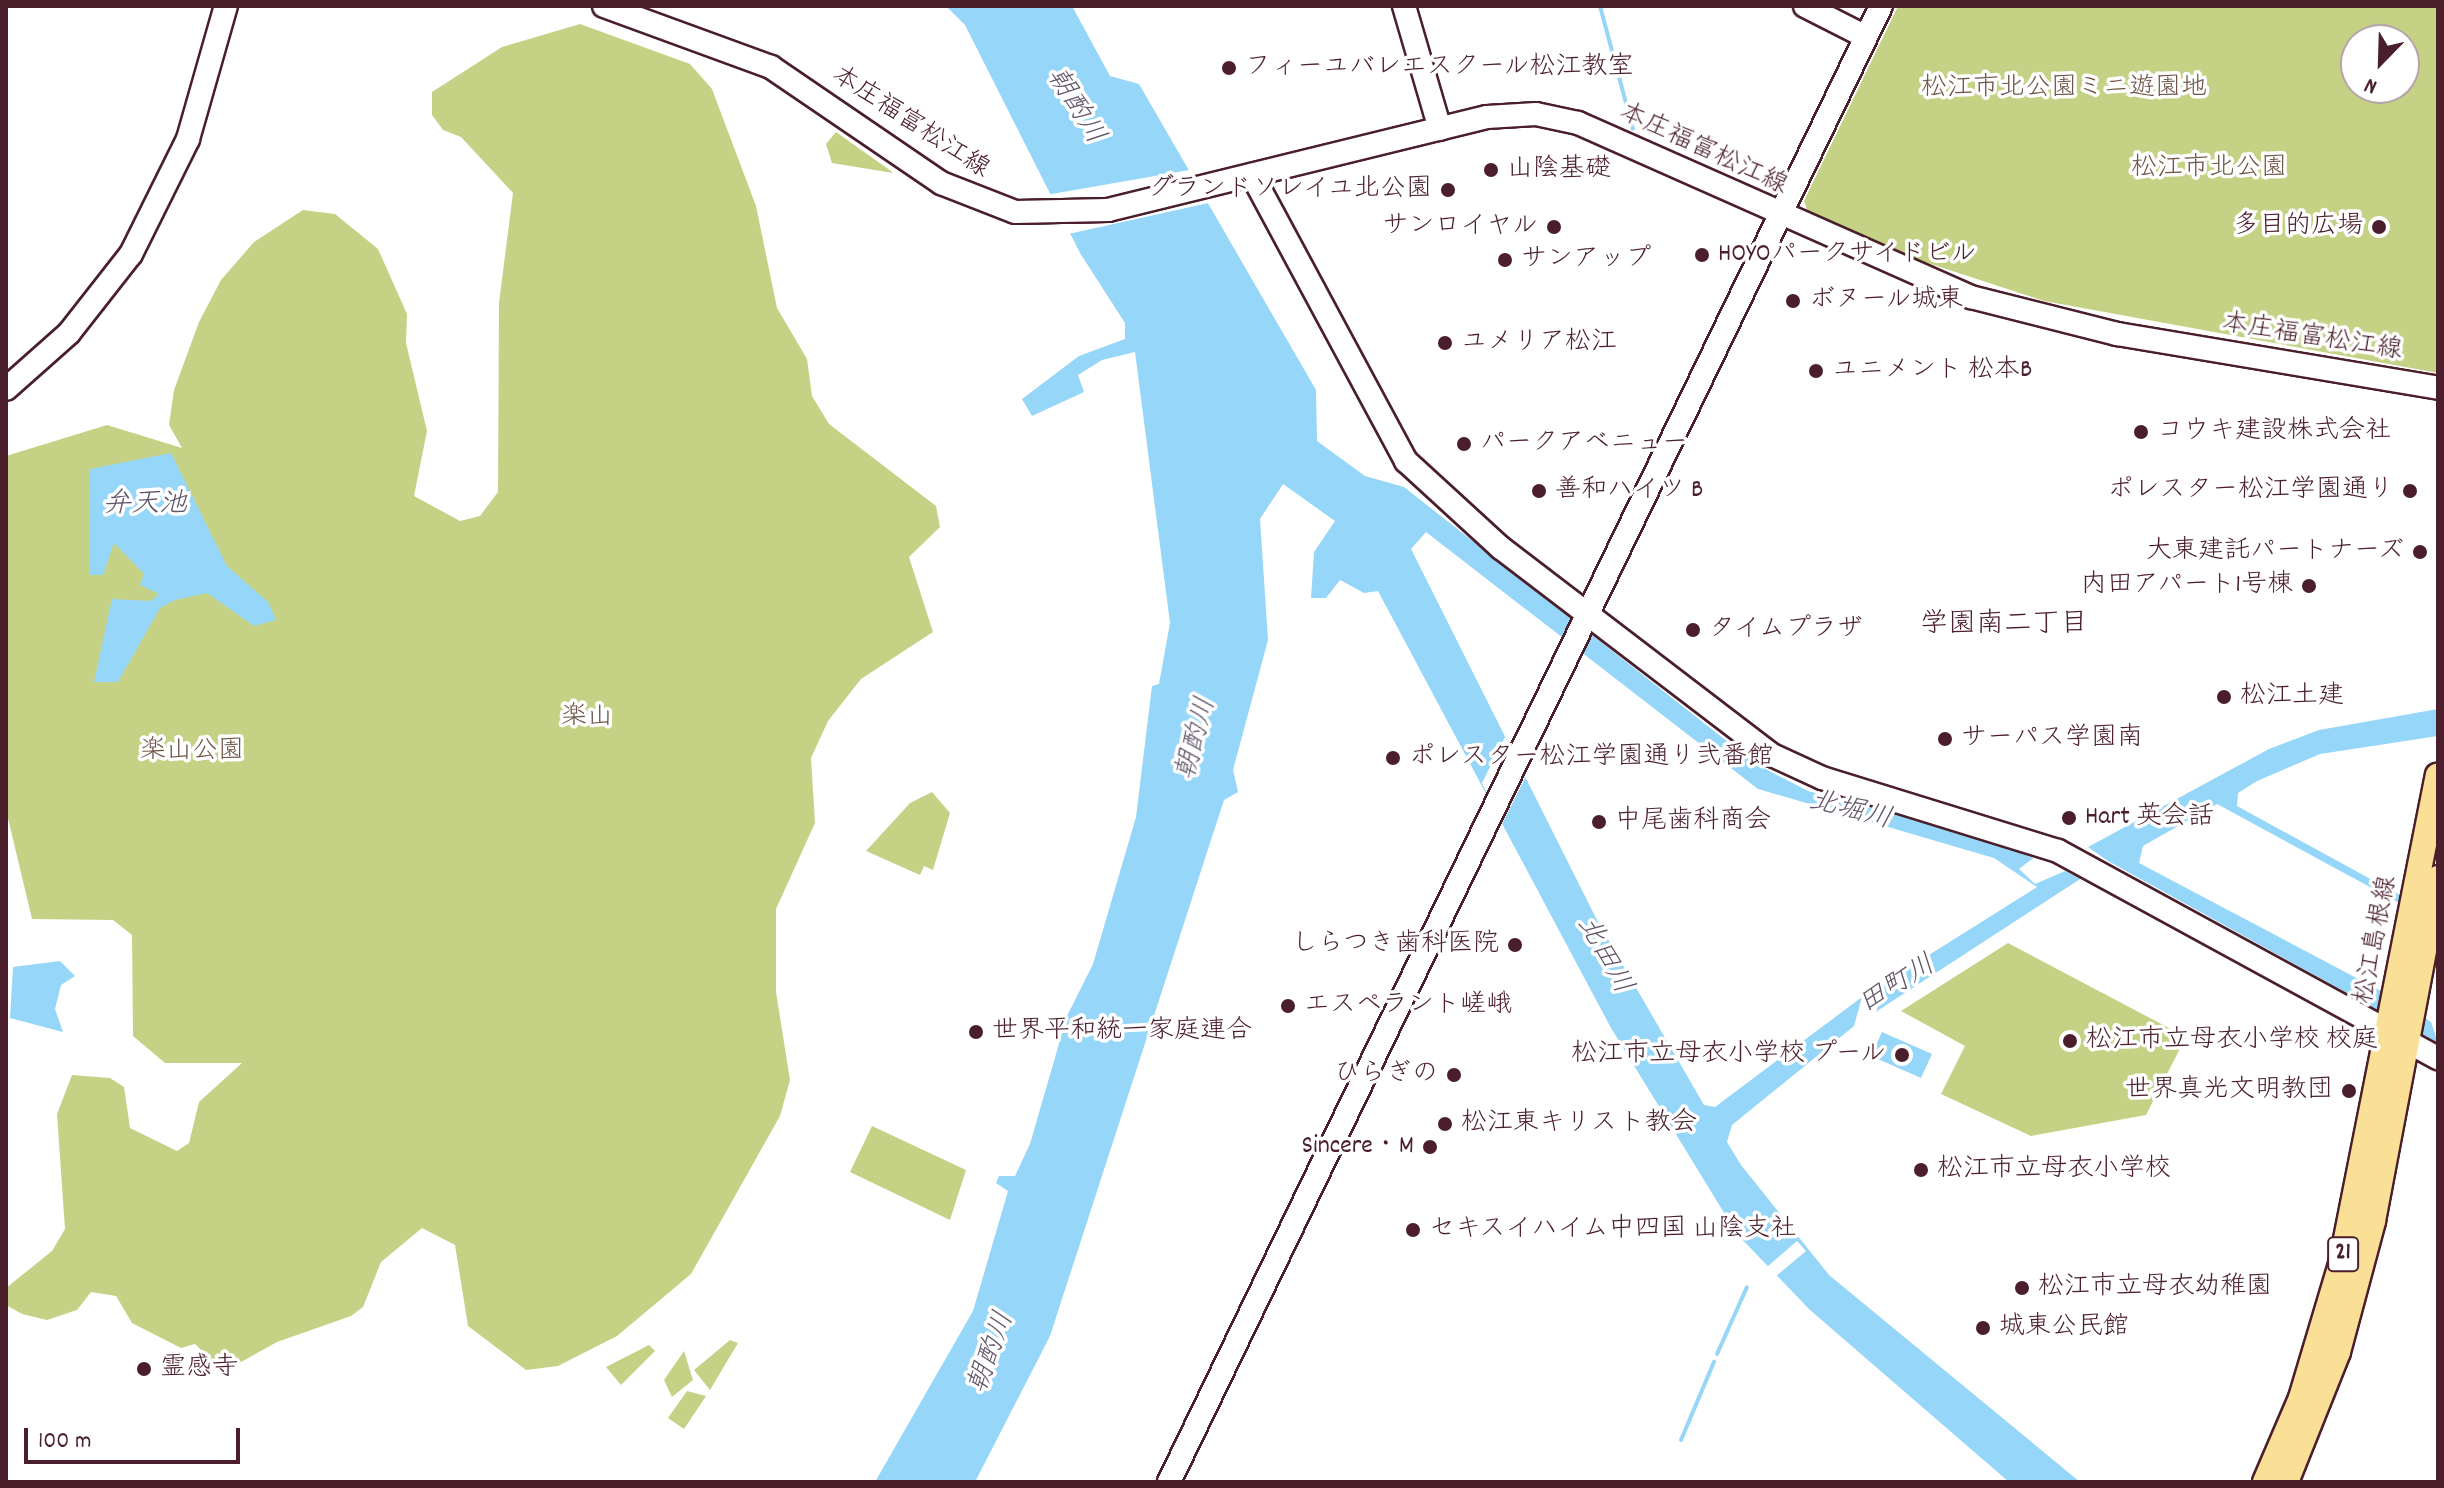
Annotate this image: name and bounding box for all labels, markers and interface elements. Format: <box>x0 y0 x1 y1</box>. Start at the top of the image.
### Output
north arrow <box>2340 24 2420 104</box>
place label: フィーユバレエスクール松江教室 <box>1245 52 1635 84</box>
marker: フィーユバレエスクール松江教室 <box>1220 59 1238 77</box>
street label: 本庄福富松江線 <box>825 60 995 186</box>
water label: 朝酌川 <box>1037 62 1111 152</box>
text: N <box>2360 68 2382 101</box>
park label: 松江市北公園ミニ遊園地 <box>1921 73 2207 105</box>
street label: 本庄福富松江線 <box>1614 97 1792 203</box>
park label: 松江市北公園 <box>2131 153 2287 185</box>
place label: 山陰基礎 <box>1507 154 1611 186</box>
marker: 山陰基礎 <box>1482 161 1500 179</box>
place label: グランドソレイユ北公園 <box>1146 174 1432 206</box>
marker: グランドソレイユ北公園 <box>1439 181 1457 199</box>
place label: サンロイヤル <box>1382 211 1538 243</box>
place label: 多目的広場 <box>2233 211 2363 243</box>
marker: サンロイヤル <box>1545 218 1563 236</box>
marker: 多目的広場 <box>2370 218 2388 236</box>
place label: HOYOパークサイドビル <box>1718 239 1979 271</box>
place label: サンアップ <box>1521 244 1651 276</box>
marker: HOYOパークサイドビル <box>1693 246 1711 264</box>
marker: サンアップ <box>1496 251 1514 269</box>
place label: ボヌール城東 <box>1809 285 1965 317</box>
marker: ボヌール城東 <box>1784 292 1802 310</box>
street label: 本庄福富松江線 <box>2220 308 2404 368</box>
place label: ユメリア松江 <box>1461 327 1617 359</box>
marker: ユメリア松江 <box>1436 334 1454 352</box>
place label: ユニメント 松本B <box>1832 355 2032 387</box>
marker: ユニメント 松本B <box>1807 362 1825 380</box>
place label: コウキ建設株式会社 <box>2157 416 2391 448</box>
marker: コウキ建設株式会社 <box>2132 423 2150 441</box>
place label: パークアベニュー <box>1480 428 1688 460</box>
marker: パークアベニュー <box>1455 435 1473 453</box>
place label: 善和ハイツ B <box>1555 475 1703 507</box>
place label: ポレスター松江学園通り <box>2108 475 2394 507</box>
marker: 善和ハイツ B <box>1530 482 1548 500</box>
marker: ポレスター松江学園通り <box>2401 482 2419 500</box>
water label: 弁天池 <box>103 489 187 523</box>
place label: 大東建託パートナーズ <box>2144 536 2404 568</box>
marker: 大東建託パートナーズ <box>2411 543 2429 561</box>
place label: 内田アパート1号棟 <box>2079 570 2293 602</box>
marker: 内田アパート1号棟 <box>2300 577 2318 595</box>
district label: 学園南二丁目 <box>1920 609 2088 643</box>
place label: タイムプラザ <box>1709 614 1865 646</box>
marker: タイムプラザ <box>1684 621 1702 639</box>
place label: 松江土建 <box>2240 681 2344 713</box>
marker: 松江土建 <box>2215 688 2233 706</box>
water label: 朝酌川 <box>1171 694 1225 784</box>
park label: 楽山 <box>561 702 613 734</box>
place label: サーパス学園南 <box>1961 723 2143 755</box>
marker: サーパス学園南 <box>1936 730 1954 748</box>
park label: 楽山公園 <box>140 736 244 768</box>
place label: ポレスター松江学園通り弐番館 <box>1409 742 1773 774</box>
marker: ポレスター松江学園通り弐番館 <box>1384 749 1402 767</box>
water label: 北堀川 <box>1805 786 1895 838</box>
place label: Hart 英会話 <box>2085 802 2214 834</box>
place label: 中尾歯科商会 <box>1615 806 1771 838</box>
marker: Hart 英会話 <box>2060 809 2078 827</box>
marker: 中尾歯科商会 <box>1590 813 1608 831</box>
street label: 松江島根線 <box>2349 873 2405 1007</box>
water label: 北田川 <box>1568 911 1638 1001</box>
place label: しらつき歯科医院 <box>1291 929 1499 961</box>
marker: しらつき歯科医院 <box>1506 936 1524 954</box>
water label: 田町川 <box>1853 949 1943 1023</box>
place label: エスペラント嵯峨 <box>1304 990 1512 1022</box>
marker: エスペラント嵯峨 <box>1279 997 1297 1015</box>
place label: 世界平和統一家庭連合 <box>992 1016 1252 1048</box>
marker: 世界平和統一家庭連合 <box>967 1023 985 1041</box>
place label: 松江市立母衣小学校 校庭 <box>2086 1025 2378 1057</box>
marker: 松江市立母衣小学校 校庭 <box>2061 1032 2079 1050</box>
place label: 松江市立母衣小学校 プール <box>1570 1039 1886 1071</box>
marker: 松江市立母衣小学校 プール <box>1893 1046 1911 1064</box>
place label: ひらぎの <box>1334 1059 1438 1091</box>
marker: ひらぎの <box>1445 1066 1463 1084</box>
place label: 世界真光文明教団 <box>2125 1075 2333 1107</box>
marker: 世界真光文明教団 <box>2340 1082 2358 1100</box>
place label: 松江東キリスト教会 <box>1461 1108 1695 1140</box>
marker: 松江東キリスト教会 <box>1436 1115 1454 1133</box>
place label: Sincere・M <box>1302 1131 1414 1163</box>
marker: Sincere・M <box>1421 1138 1439 1156</box>
place label: 松江市立母衣小学校 <box>1937 1154 2171 1186</box>
marker: 松江市立母衣小学校 <box>1912 1161 1930 1179</box>
place label: セキスイハイム中四国 山陰支社 <box>1429 1214 1799 1246</box>
marker: セキスイハイム中四国 山陰支社 <box>1404 1221 1422 1239</box>
road number: 21 <box>2327 1234 2359 1274</box>
place label: 松江市立母衣幼稚園 <box>2038 1272 2272 1304</box>
marker: 松江市立母衣幼稚園 <box>2013 1279 2031 1297</box>
water label: 朝酌川 <box>963 1308 1023 1398</box>
place label: 城東公民館 <box>1999 1312 2129 1344</box>
marker: 城東公民館 <box>1974 1319 1992 1337</box>
place label: 霊感寺 <box>160 1353 238 1385</box>
marker: 霊感寺 <box>135 1360 153 1378</box>
scale bar <box>28 1412 244 1462</box>
text: 100 m <box>38 1425 91 1459</box>

